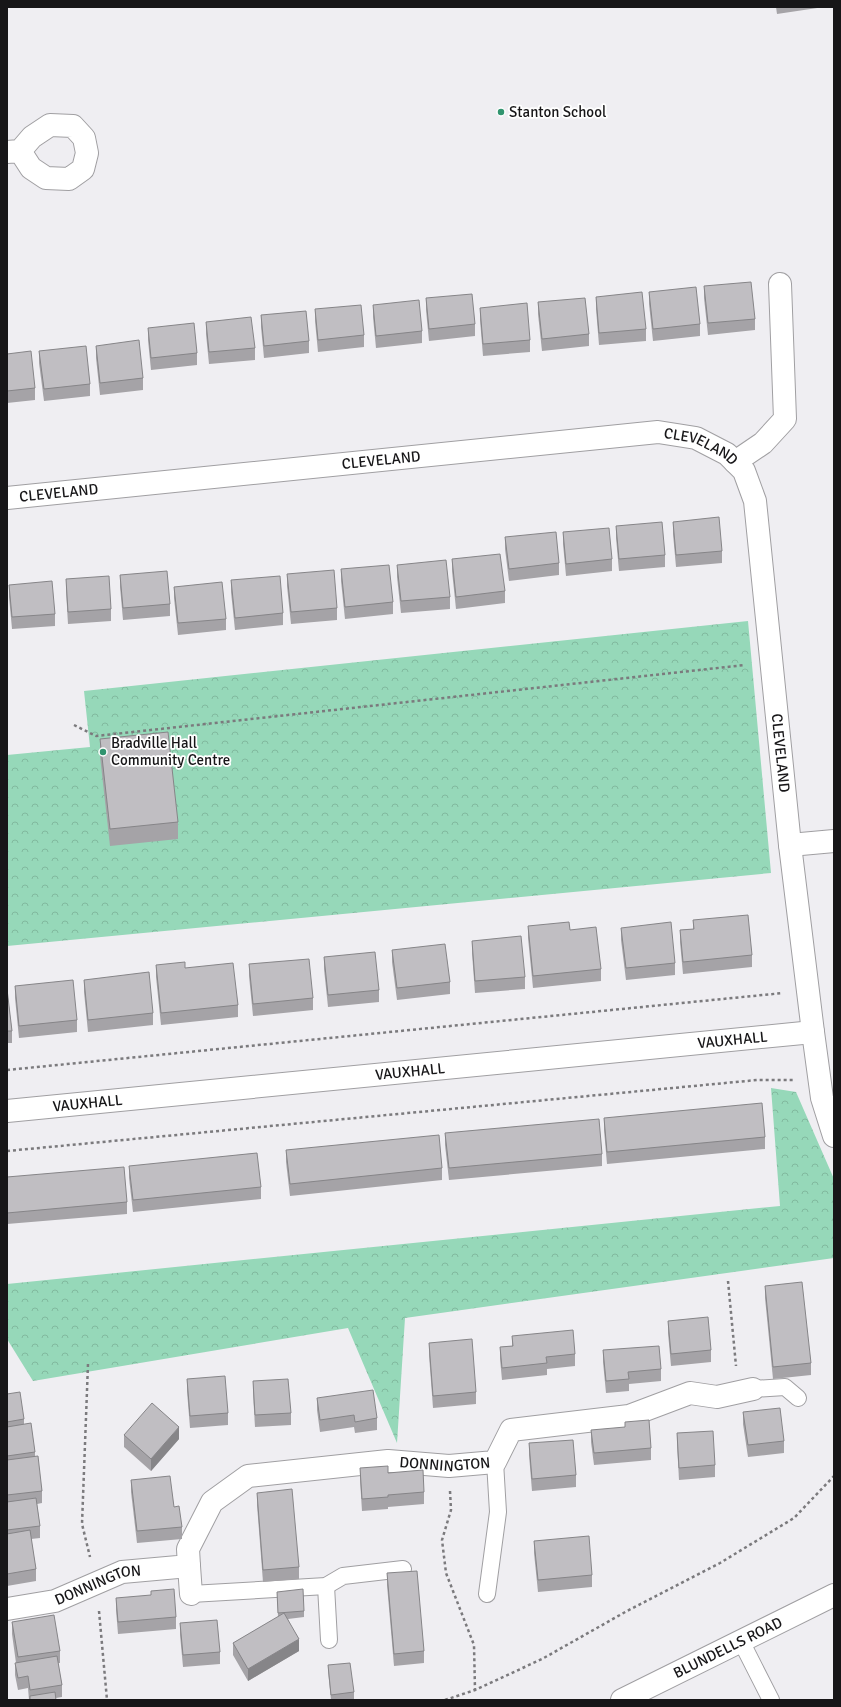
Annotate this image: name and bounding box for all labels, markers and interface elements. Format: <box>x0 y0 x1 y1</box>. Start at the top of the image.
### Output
place label: Stanton School <box>509 103 606 121</box>
marker: Stanton School <box>496 107 506 117</box>
street label: CLEVELAND <box>663 424 742 469</box>
street label: CLEVELAND <box>341 447 421 473</box>
street label: CLEVELAND <box>18 480 99 506</box>
street label: CLEVELAND <box>768 713 794 793</box>
place label: Bradville Hall Community Centre <box>111 734 230 769</box>
marker: Bradville Hall Community Centre <box>98 747 108 757</box>
street label: VAUXHALL <box>697 1027 769 1052</box>
street label: VAUXHALL <box>374 1059 446 1084</box>
street label: VAUXHALL <box>52 1091 124 1115</box>
street label: DONNINGTON <box>399 1453 491 1475</box>
street label: DONNINGTON <box>52 1561 142 1609</box>
street label: BLUNDELLS ROAD <box>670 1613 785 1682</box>

